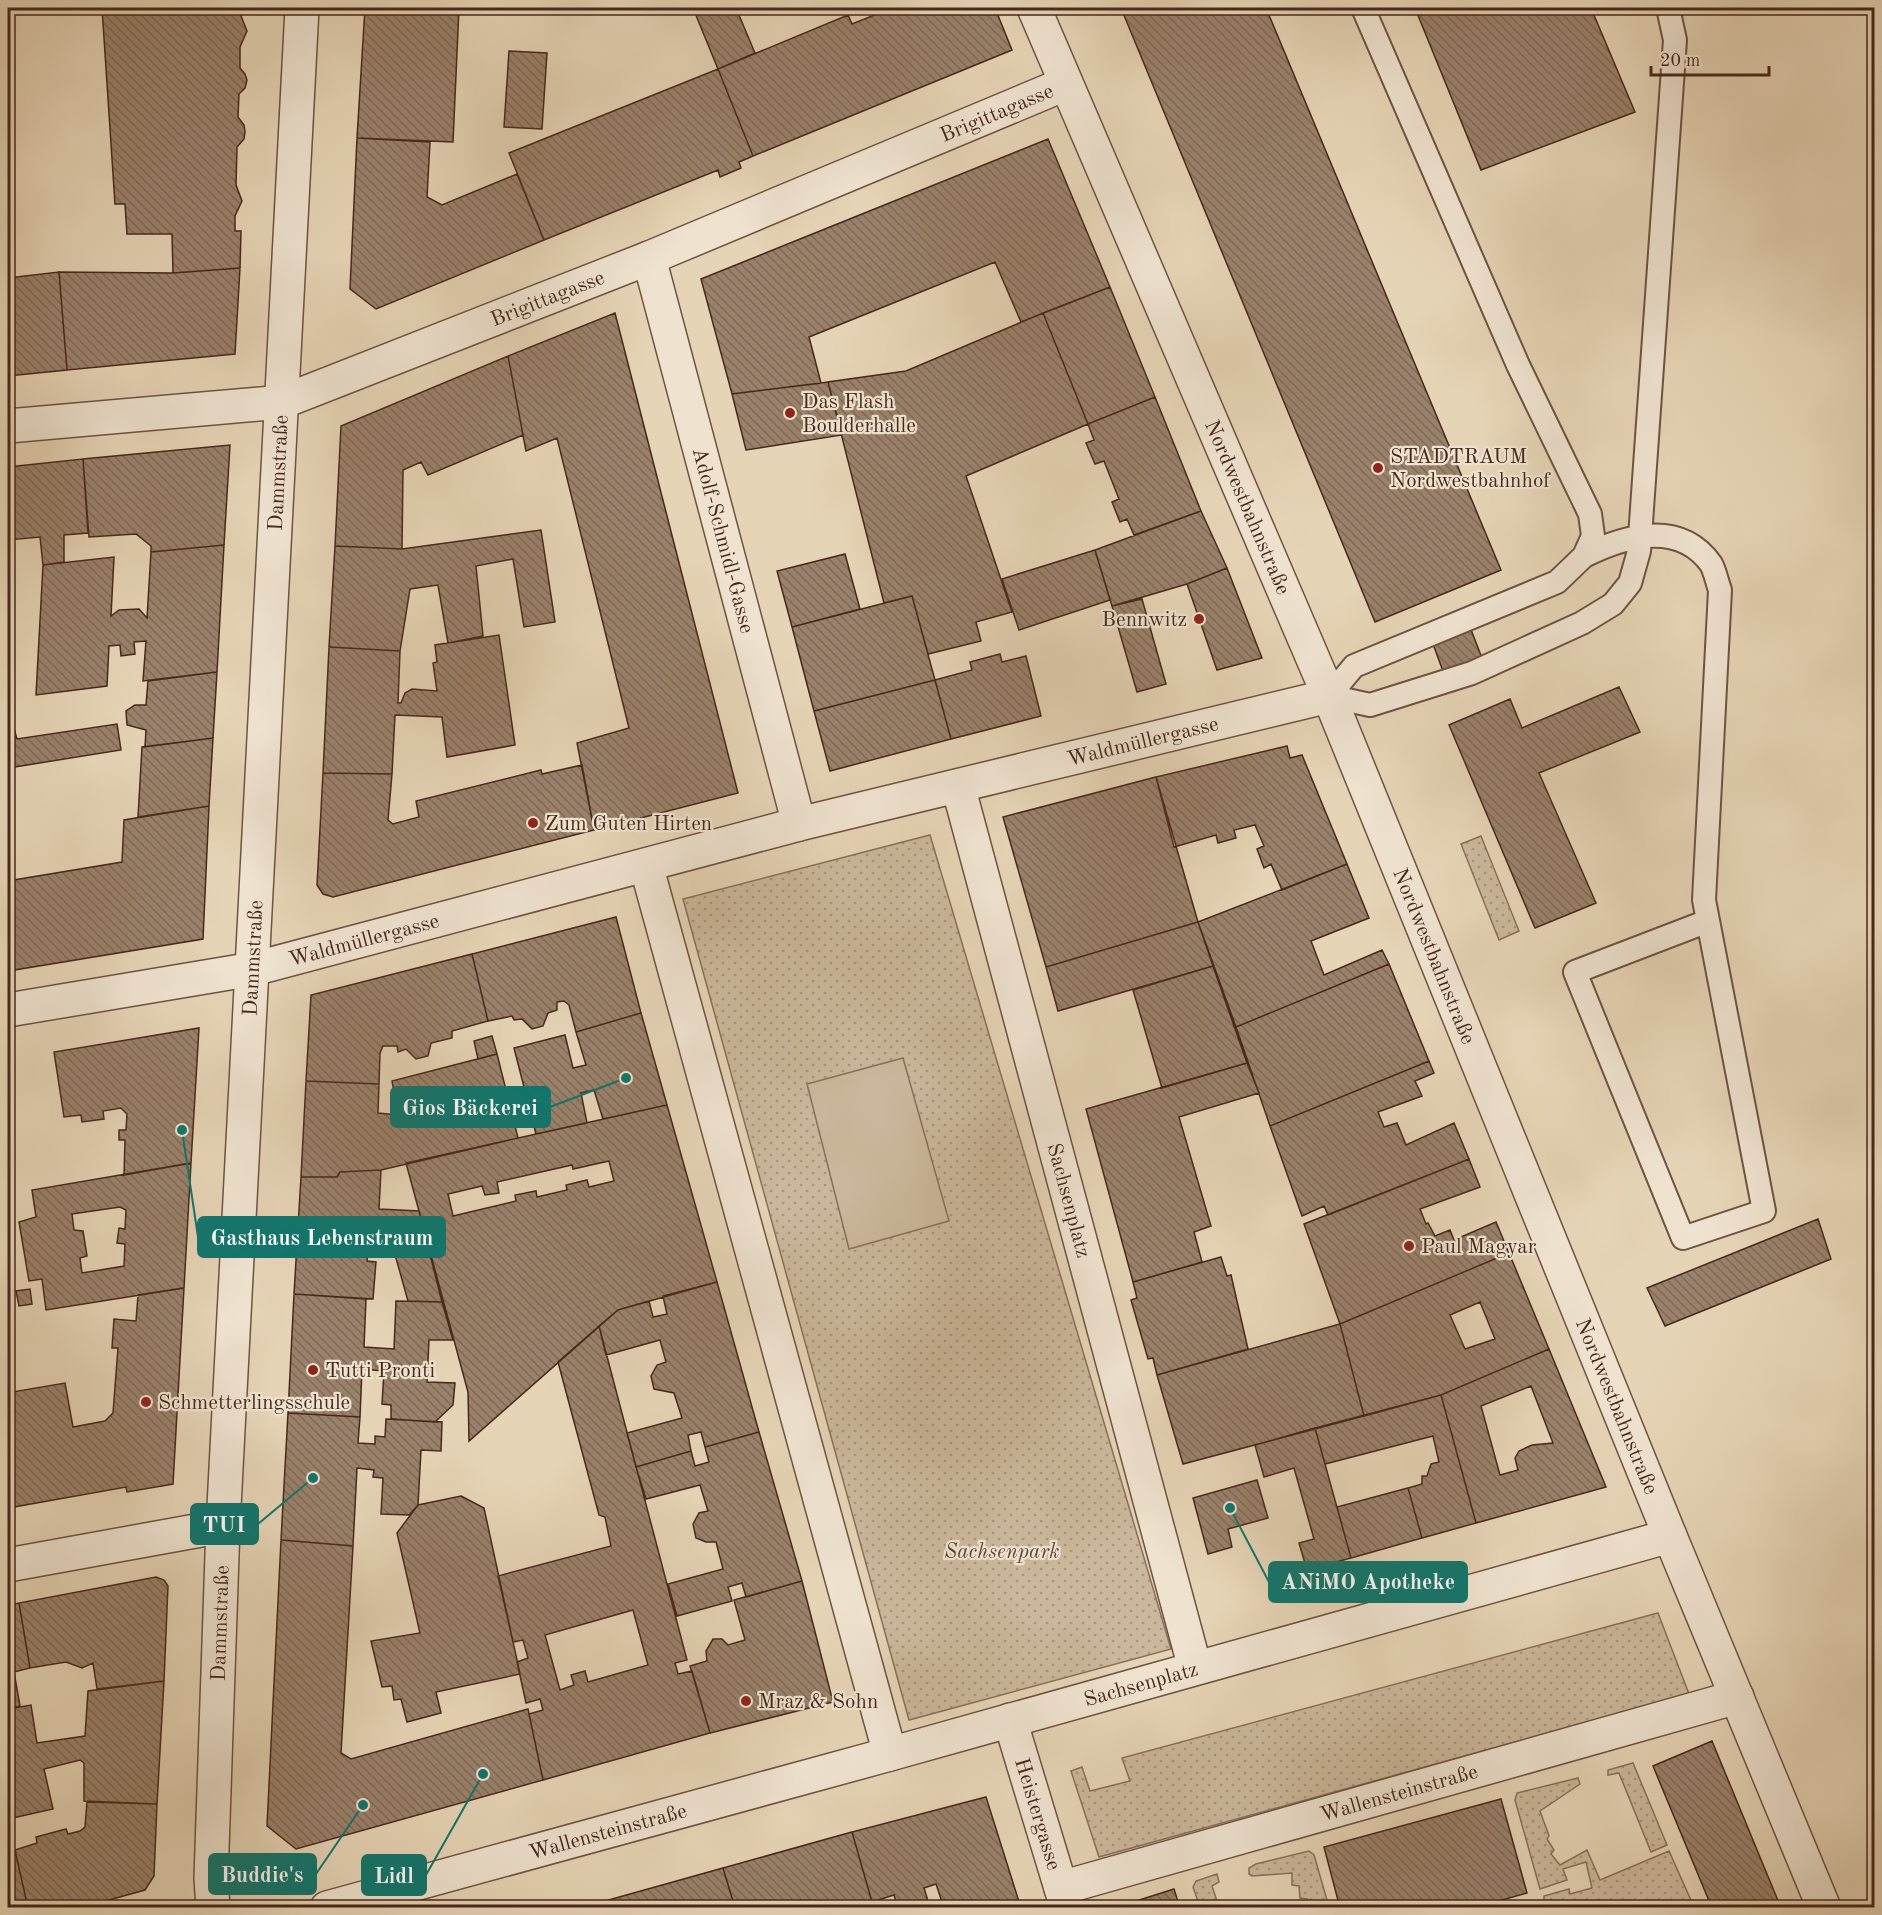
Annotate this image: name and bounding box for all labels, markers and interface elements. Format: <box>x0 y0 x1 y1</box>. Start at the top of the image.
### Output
scale bar <box>1651 39 1770 77</box>
text: 20 m <box>1660 52 1700 70</box>
street label: Brigittagasse <box>937 81 1057 147</box>
street label: Brigittagasse <box>488 268 608 331</box>
place label: Das Flash Boulderhalle <box>802 392 916 437</box>
marker: Das Flash Boulderhalle <box>783 406 797 420</box>
street label: Dammstraße <box>266 414 293 531</box>
street label: Nordwestbahnstraße <box>1200 417 1293 598</box>
street label: Adolf-Schmidl-Gasse <box>688 445 757 636</box>
place label: STADTRAUM Nordwestbahnhof <box>1390 447 1551 492</box>
marker: STADTRAUM Nordwestbahnhof <box>1371 461 1385 475</box>
place label: Bennwitz <box>1102 610 1187 631</box>
marker: Bennwitz <box>1192 612 1206 626</box>
street label: Waldmüllergasse <box>1065 714 1221 771</box>
place label: Zum Guten Hirten <box>545 814 712 835</box>
marker: Zum Guten Hirten <box>526 816 540 830</box>
street label: Nordwestbahnstraße <box>1388 865 1478 1047</box>
street label: Dammstraße <box>241 899 268 1017</box>
street label: Waldmüllergasse <box>287 911 442 971</box>
callout: Gios Bäckerei <box>391 1087 550 1127</box>
text: Gios Bäckerei <box>402 1098 538 1120</box>
street label: Sachsenplatz <box>1042 1141 1093 1260</box>
callout: Gasthaus Lebenstraum <box>198 1217 445 1257</box>
text: Gasthaus Lebenstraum <box>211 1228 433 1250</box>
place label: Paul Magyar <box>1421 1237 1537 1258</box>
marker: Paul Magyar <box>1402 1239 1416 1253</box>
street label: Nordwestbahnstraße <box>1571 1316 1661 1498</box>
place label: Tutti Pronti <box>325 1361 435 1382</box>
marker: Tutti Pronti <box>306 1363 320 1377</box>
place label: Schmetterlingsschule <box>158 1393 350 1414</box>
marker: Schmetterlingsschule <box>139 1395 153 1409</box>
callout: TUI <box>191 1504 258 1544</box>
text: TUI <box>203 1515 245 1537</box>
park label: Sachsenpark <box>944 1542 1060 1563</box>
callout: ANiMO Apotheke <box>1269 1562 1467 1602</box>
street label: Dammstraße <box>209 1565 234 1682</box>
text: ANiMO Apotheke <box>1281 1572 1455 1594</box>
street label: Sachsenplatz <box>1082 1659 1201 1711</box>
place label: Mraz & Sohn <box>758 1692 878 1713</box>
marker: Mraz & Sohn <box>739 1694 753 1708</box>
street label: Heistergasse <box>1010 1756 1064 1873</box>
street label: Wallensteinstraße <box>1318 1762 1480 1826</box>
street label: Wallensteinstraße <box>527 1801 689 1864</box>
callout: Buddie's <box>209 1854 316 1894</box>
callout: Lidl <box>362 1855 426 1895</box>
text: Buddie's <box>220 1865 304 1887</box>
text: Lidl <box>374 1866 414 1888</box>

